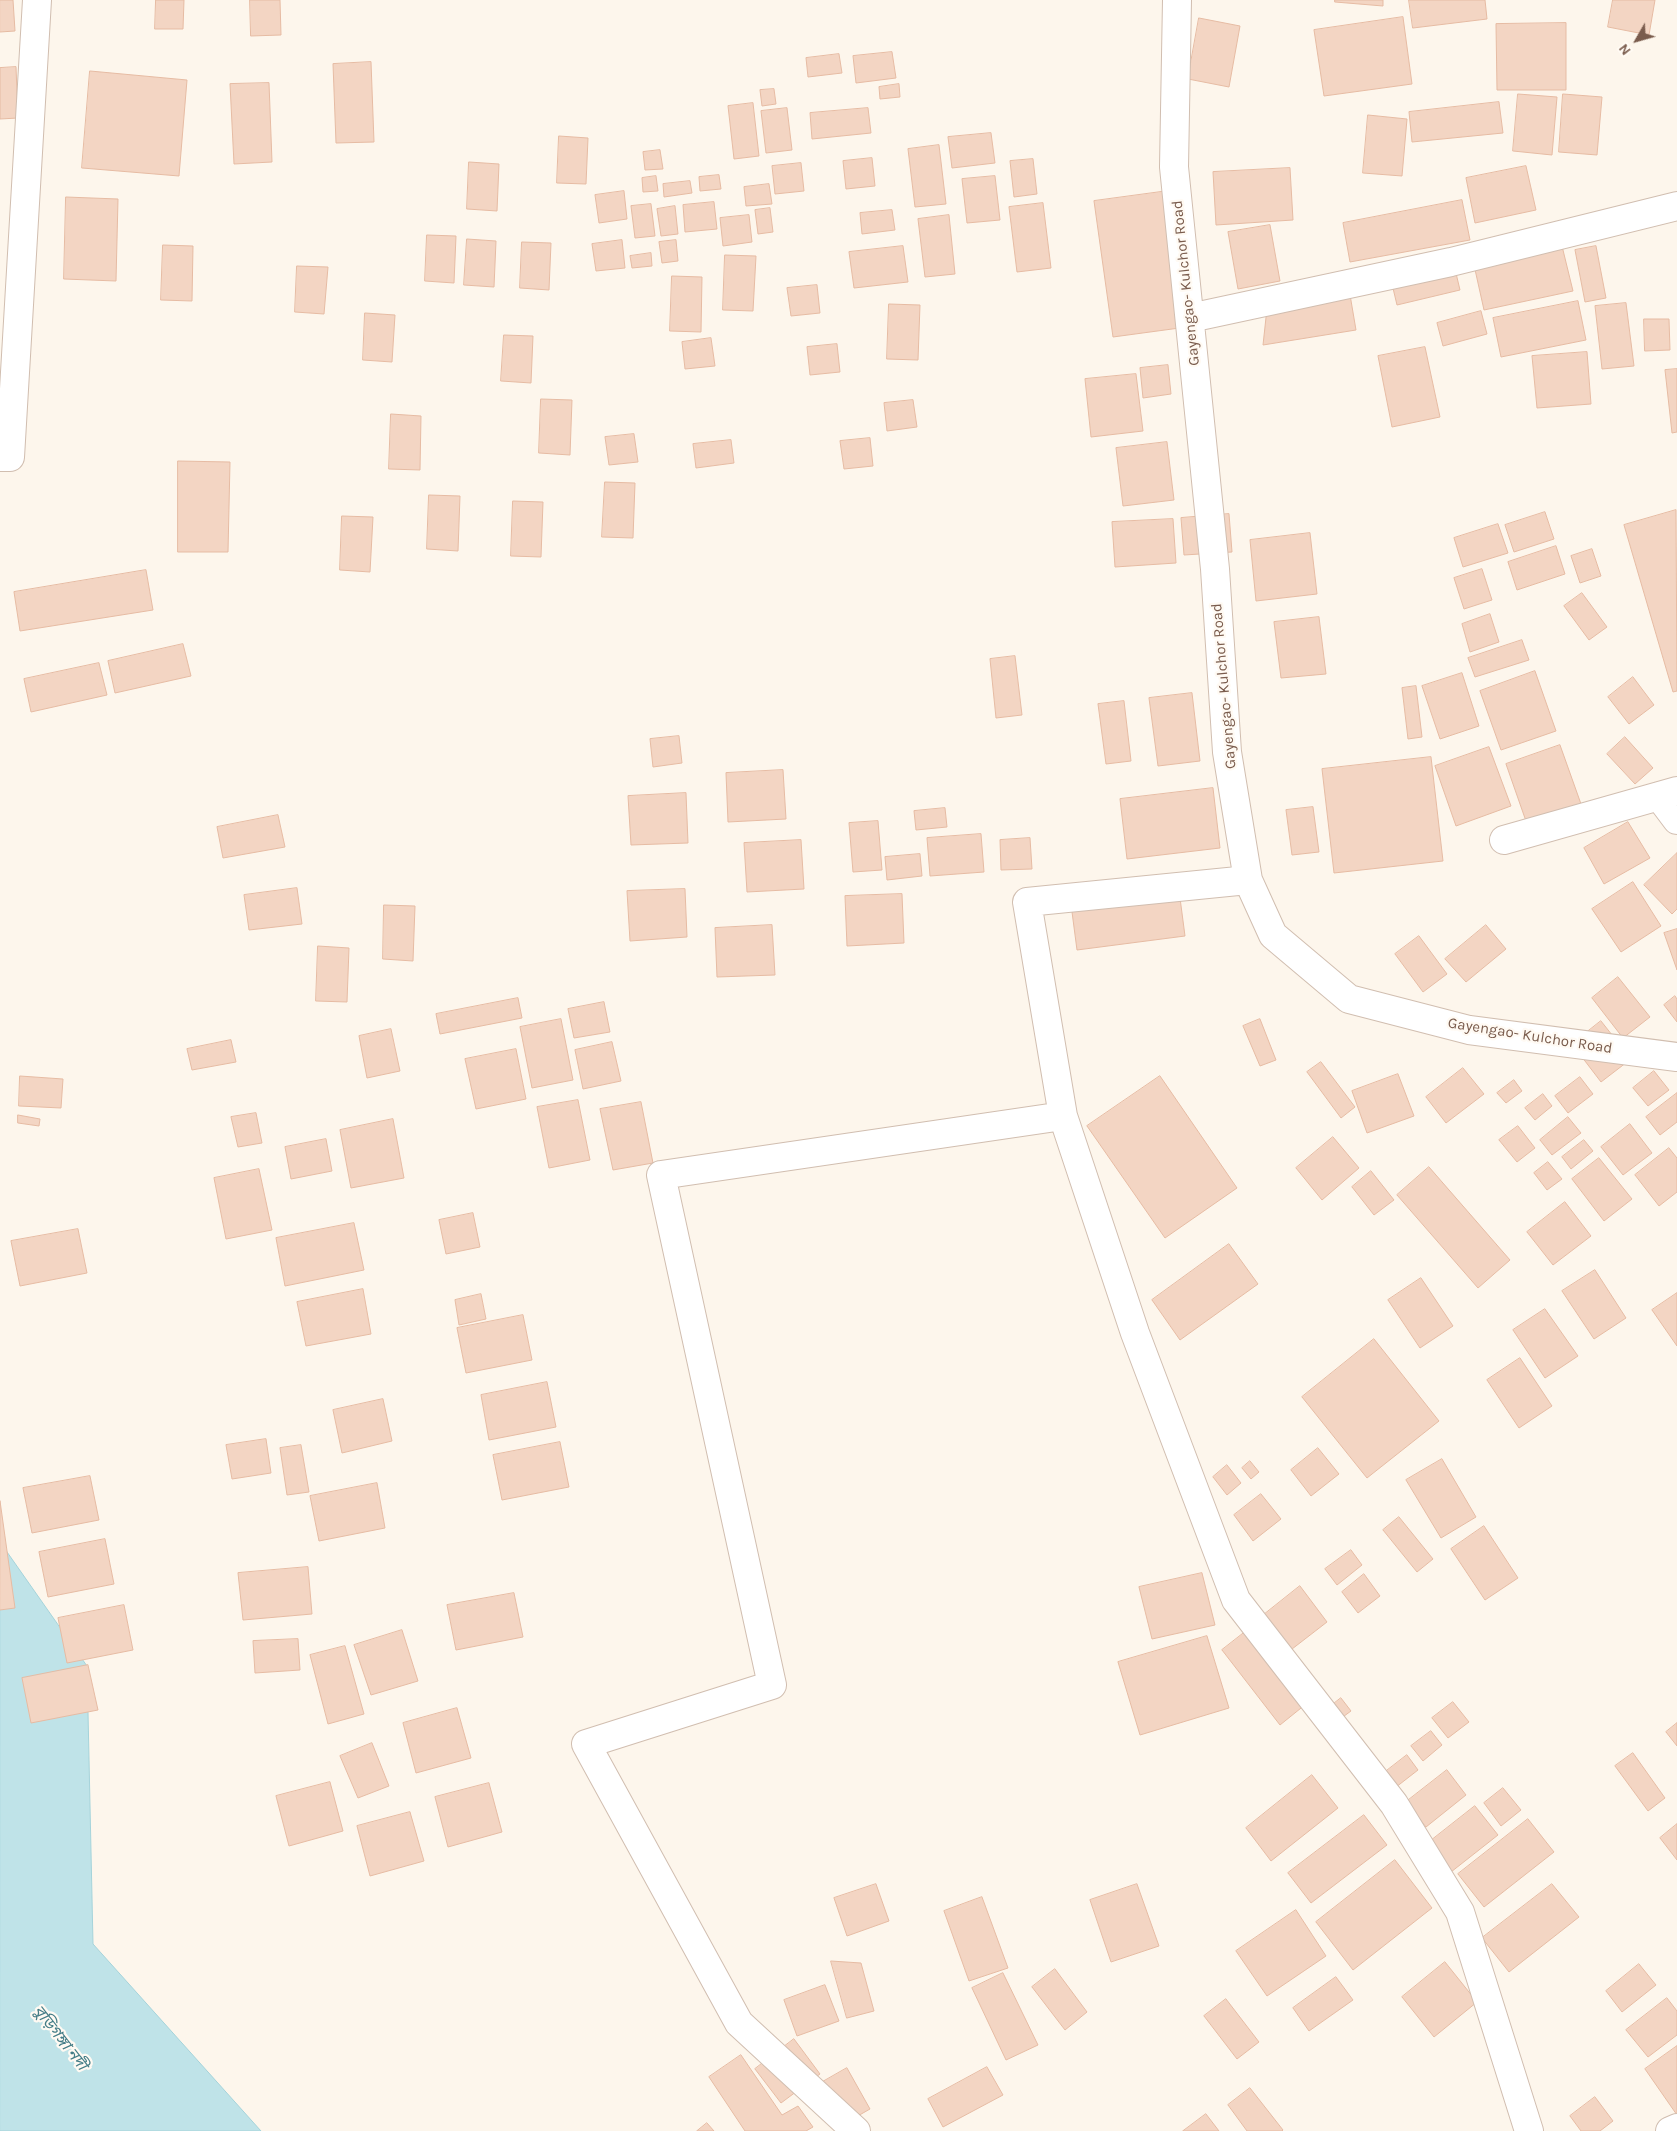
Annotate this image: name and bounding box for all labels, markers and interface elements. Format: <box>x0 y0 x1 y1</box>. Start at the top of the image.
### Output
north arrow <box>1612 15 1662 65</box>
text: N <box>1615 40 1635 59</box>
street label: Gayengao- Kulchor Road <box>1168 199 1204 367</box>
street label: Gayengao- Kulchor Road <box>1208 602 1240 770</box>
street label: Gayengao- Kulchor Road <box>1446 1014 1614 1058</box>
water label: বুড়িগঙ্গা নদী <box>29 2002 91 2074</box>

